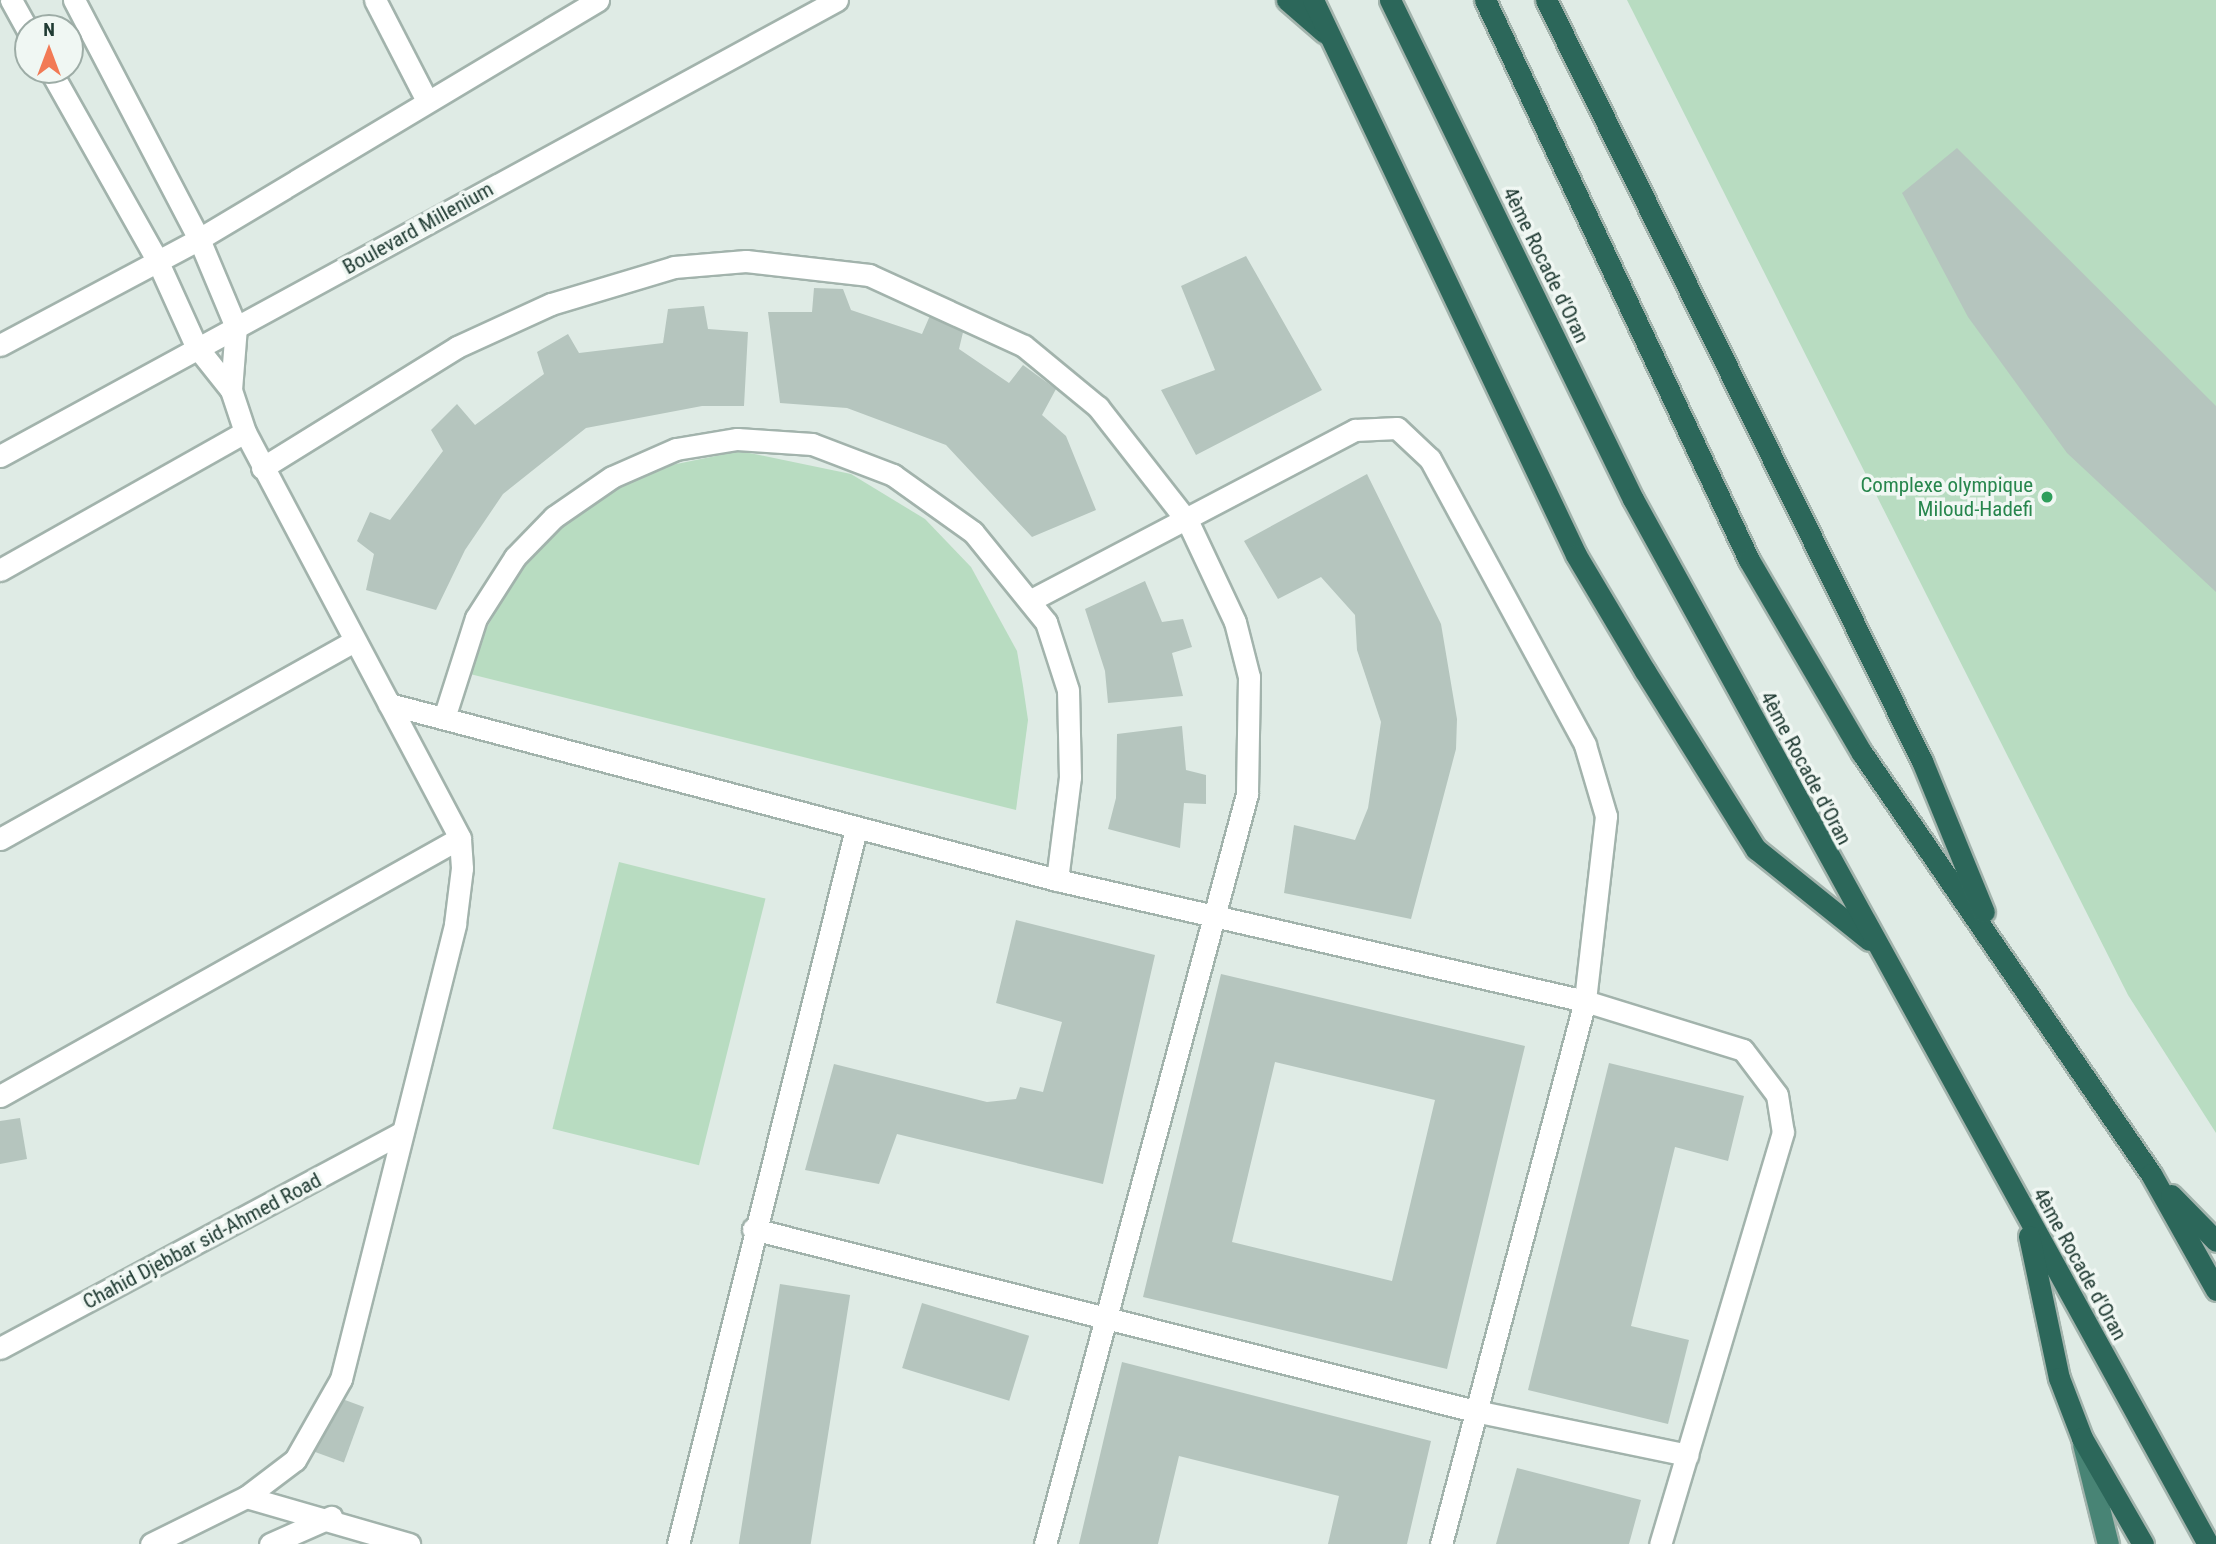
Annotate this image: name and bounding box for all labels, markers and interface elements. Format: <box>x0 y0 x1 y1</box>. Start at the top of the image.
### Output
north arrow <box>14 14 84 84</box>
text: N <box>43 18 55 41</box>
street label: Boulevard Millenium <box>338 176 498 280</box>
street label: 4ème Rocade d'Oran <box>1497 183 1595 347</box>
place label: Complexe olympique Miloud-Hadefi <box>1860 472 2033 522</box>
marker: Complexe olympique Miloud-Hadefi <box>2039 489 2055 505</box>
street label: 4ème Rocade d'Oran <box>1755 687 1857 849</box>
street label: Chahid Djebbar sid-Ahmed Road <box>79 1167 325 1315</box>
street label: 4ème Rocade d'Oran <box>2028 1183 2132 1345</box>

